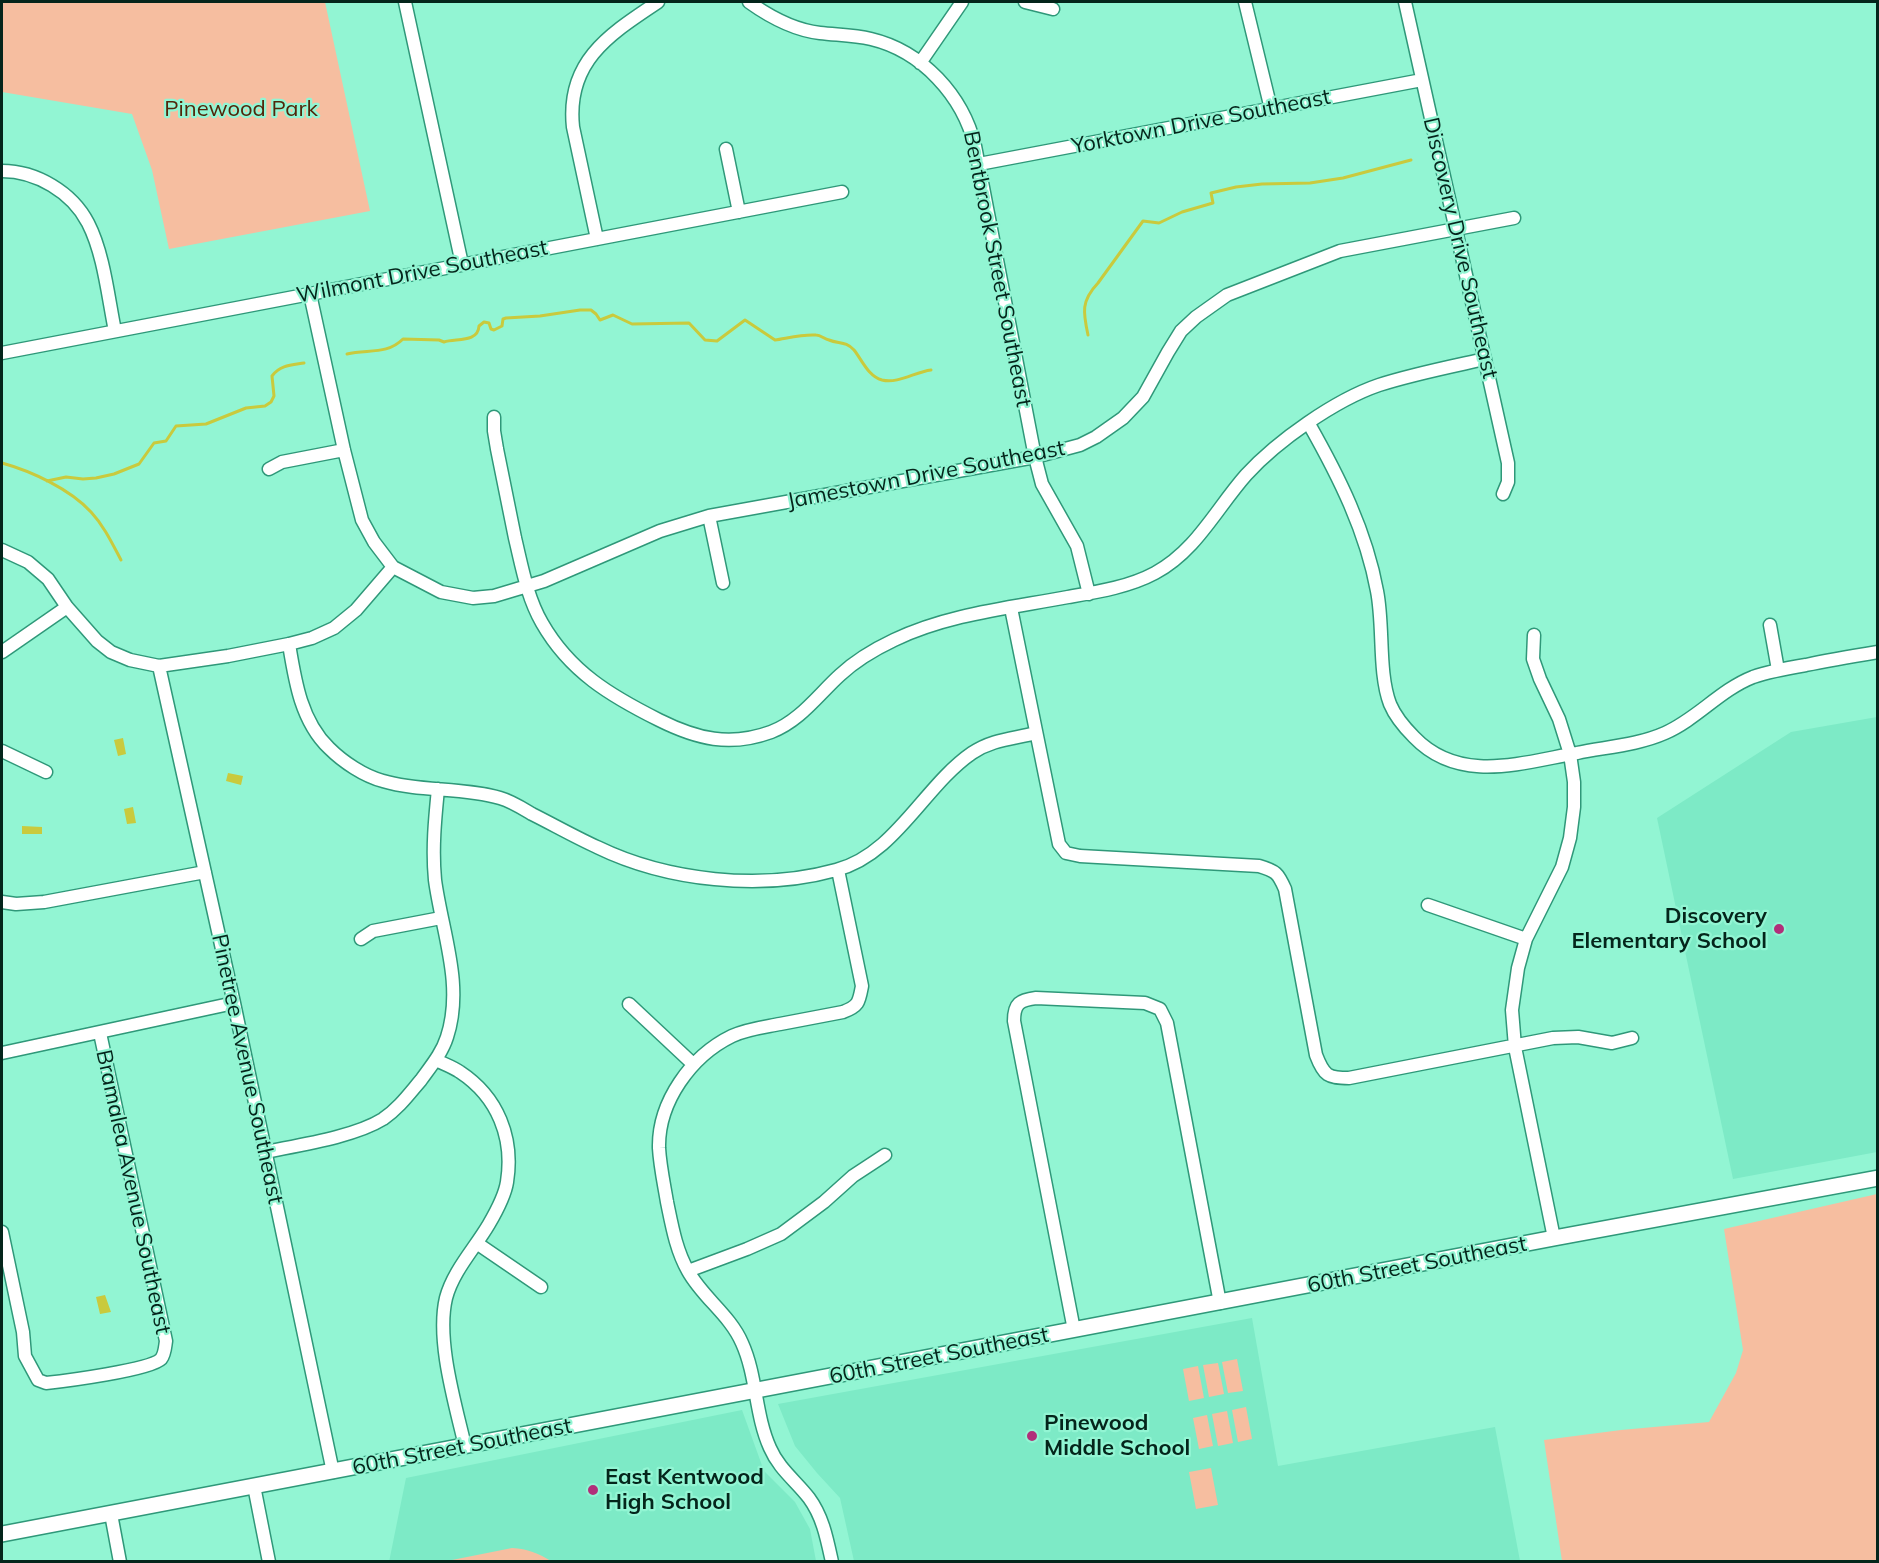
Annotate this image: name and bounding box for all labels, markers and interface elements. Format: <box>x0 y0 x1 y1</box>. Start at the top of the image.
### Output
street label: Yorktown Drive Southeast <box>1069 84 1333 160</box>
park label: Pinewood Park <box>164 96 318 122</box>
street label: Discovery Drive Southeast <box>1417 115 1503 381</box>
street label: Bentbrook Street Southeast <box>957 129 1037 409</box>
street label: Wilmont Drive Southeast <box>294 235 550 309</box>
street label: Jamestown Drive Southeast <box>785 435 1067 515</box>
place label: Discovery Elementary School <box>1571 903 1767 954</box>
marker: Discovery Elementary School <box>1772 922 1786 936</box>
street label: Pinetree Avenue Southeast <box>205 932 289 1206</box>
street label: Bramalea Avenue Southeast <box>90 1047 176 1337</box>
street label: 60th Street Southeast <box>1305 1231 1529 1299</box>
street label: 60th Street Southeast <box>827 1322 1051 1390</box>
place label: Pinewood Middle School <box>1044 1410 1190 1462</box>
street label: 60th Street Southeast <box>350 1413 574 1481</box>
marker: Pinewood Middle School <box>1025 1429 1039 1443</box>
place label: East Kentwood High School <box>605 1464 764 1516</box>
marker: East Kentwood High School <box>586 1483 600 1497</box>

